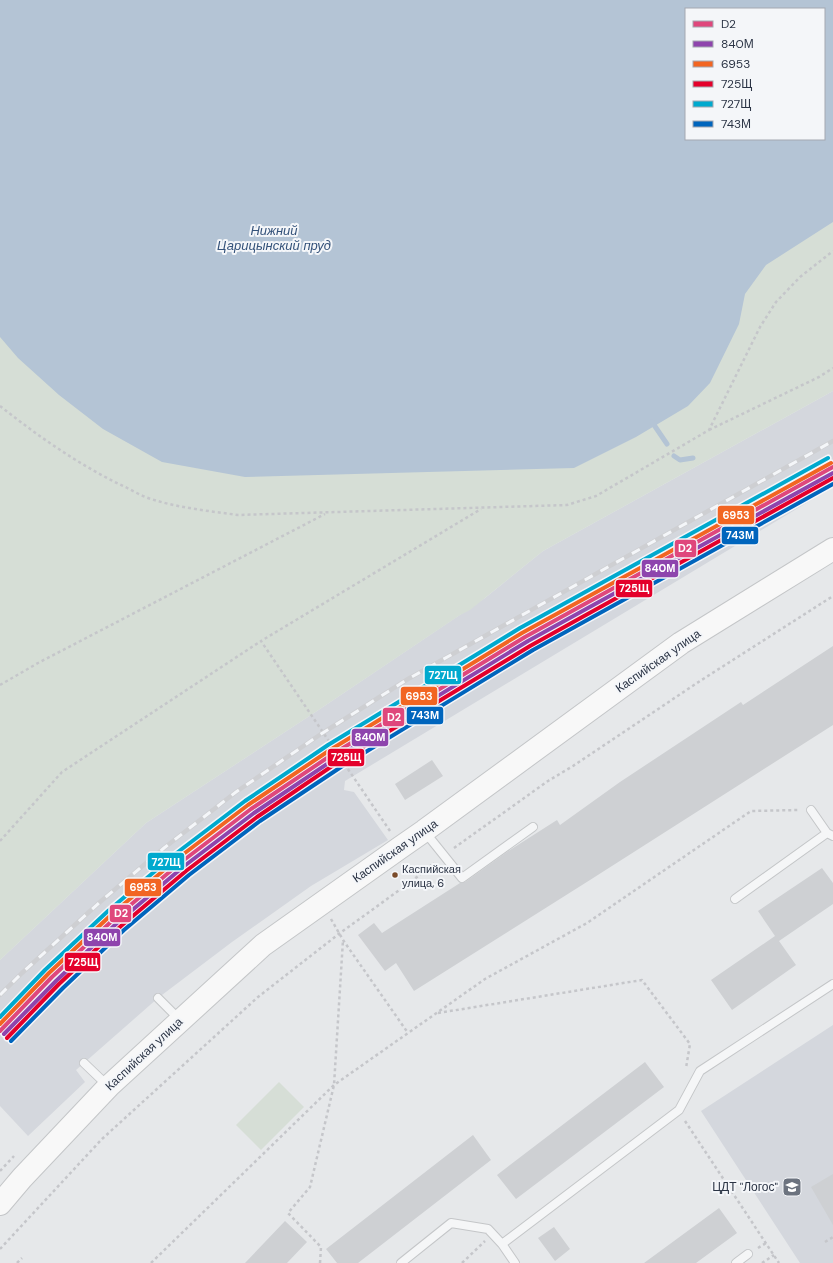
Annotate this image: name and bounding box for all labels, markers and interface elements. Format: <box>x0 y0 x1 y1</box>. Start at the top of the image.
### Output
legend <box>685 8 825 140</box>
text: D2 <box>721 16 736 32</box>
text: 840М <box>721 36 754 52</box>
text: 6953 <box>721 56 750 72</box>
text: 725Щ <box>721 76 753 92</box>
text: 727Щ <box>721 96 751 112</box>
text: 743М <box>721 116 751 132</box>
water label: Нижний Царицынский пруд <box>217 222 331 254</box>
line badge: 6953 <box>717 505 755 525</box>
text: 6953 <box>722 508 750 522</box>
line badge: 743М <box>721 526 759 545</box>
text: 743М <box>726 528 754 542</box>
line badge: D2 <box>674 539 697 558</box>
text: D2 <box>678 541 692 555</box>
line badge: 840М <box>641 559 679 578</box>
text: 840М <box>644 561 676 575</box>
line badge: 725Щ <box>615 579 653 598</box>
text: 725Щ <box>619 581 650 595</box>
street label: Каспийская улица <box>612 625 704 696</box>
line badge: 727Щ <box>424 665 462 685</box>
text: 727Щ <box>428 668 458 682</box>
line badge: 6953 <box>400 686 438 706</box>
text: 6953 <box>405 689 433 703</box>
line badge: 743М <box>406 706 444 725</box>
line badge: D2 <box>382 707 405 727</box>
text: 743М <box>411 708 439 722</box>
text: D2 <box>387 710 401 724</box>
line badge: 840М <box>351 728 389 747</box>
text: 840М <box>354 730 386 744</box>
line badge: 725Щ <box>327 748 365 767</box>
text: 725Щ <box>331 750 362 764</box>
street label: Каспийская улица <box>349 815 441 886</box>
line badge: 727Щ <box>147 852 185 871</box>
text: 727Щ <box>151 855 181 869</box>
place label: Каспийская улица, 6 <box>402 862 461 890</box>
marker: Каспийская улица, 6 <box>390 870 400 880</box>
line badge: 6953 <box>124 878 162 897</box>
text: 6953 <box>129 880 157 894</box>
line badge: D2 <box>109 904 132 923</box>
text: D2 <box>114 906 128 920</box>
line badge: 840М <box>83 928 121 947</box>
text: 840М <box>86 930 118 944</box>
line badge: 725Щ <box>64 952 101 972</box>
text: 725Щ <box>68 955 99 969</box>
street label: Каспийская улица <box>102 1014 186 1094</box>
school or university icon: ЦДТ "Логос" <box>781 1176 803 1198</box>
place label: ЦДТ "Логос" <box>712 1179 778 1195</box>

